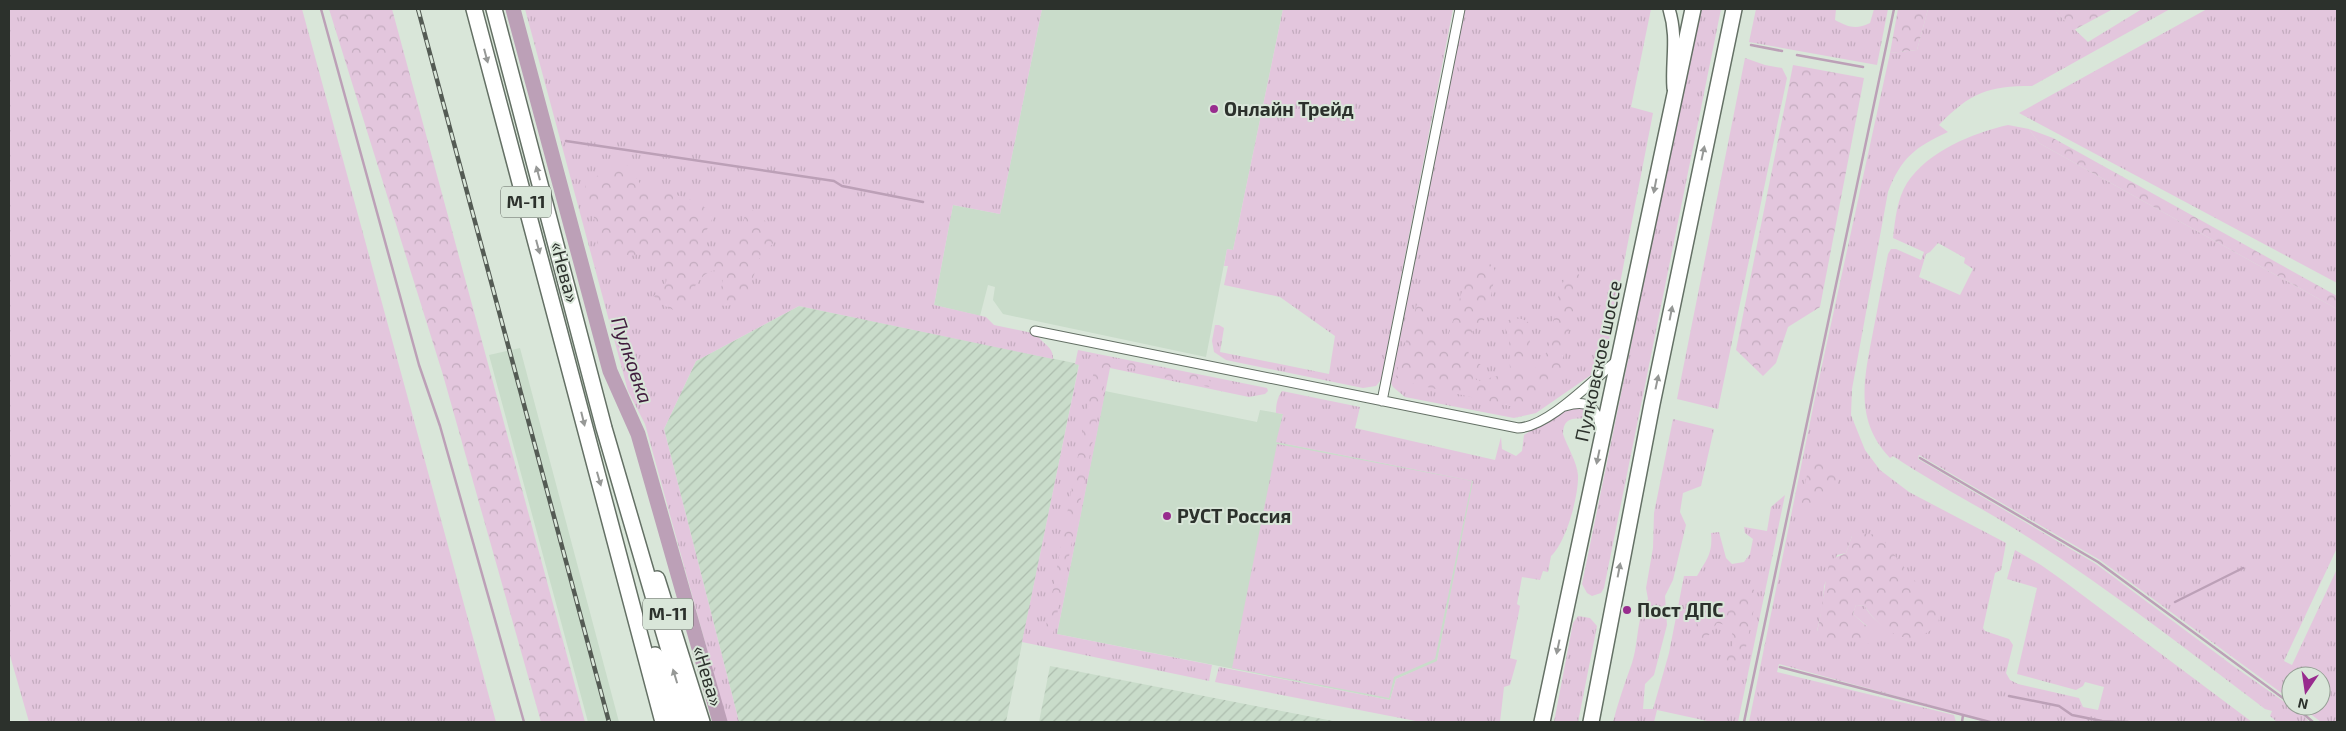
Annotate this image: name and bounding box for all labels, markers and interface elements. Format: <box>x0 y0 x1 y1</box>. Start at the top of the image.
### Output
one-way arrow <box>482 48 490 63</box>
place label: Онлайн Трейд <box>1224 97 1354 120</box>
marker: Онлайн Трейд <box>1208 103 1220 115</box>
one-way arrow <box>1700 145 1708 161</box>
one-way arrow <box>534 166 542 181</box>
one-way arrow <box>1651 178 1659 194</box>
road number: М-11 <box>501 186 551 218</box>
one-way arrow <box>534 239 542 254</box>
street label: «Нева» <box>546 239 585 305</box>
street label: Пулковское шоссе <box>1569 278 1627 444</box>
one-way arrow <box>1667 305 1675 320</box>
water label: Пулковка <box>607 313 659 406</box>
one-way arrow <box>1653 375 1661 390</box>
one-way arrow <box>579 412 587 427</box>
one-way arrow <box>1593 450 1601 466</box>
one-way arrow <box>595 472 603 487</box>
place label: РУСТ Россия <box>1177 504 1291 527</box>
marker: РУСТ Россия <box>1161 510 1173 522</box>
one-way arrow <box>1616 562 1624 578</box>
road number: М-11 <box>643 598 693 630</box>
place label: Пост ДПС <box>1637 598 1723 621</box>
marker: Пост ДПС <box>1621 604 1633 616</box>
one-way arrow <box>1554 639 1562 654</box>
street label: «Нева» <box>688 643 729 709</box>
north arrow <box>2281 666 2331 716</box>
one-way arrow <box>671 668 679 683</box>
text: N <box>2296 695 2310 714</box>

